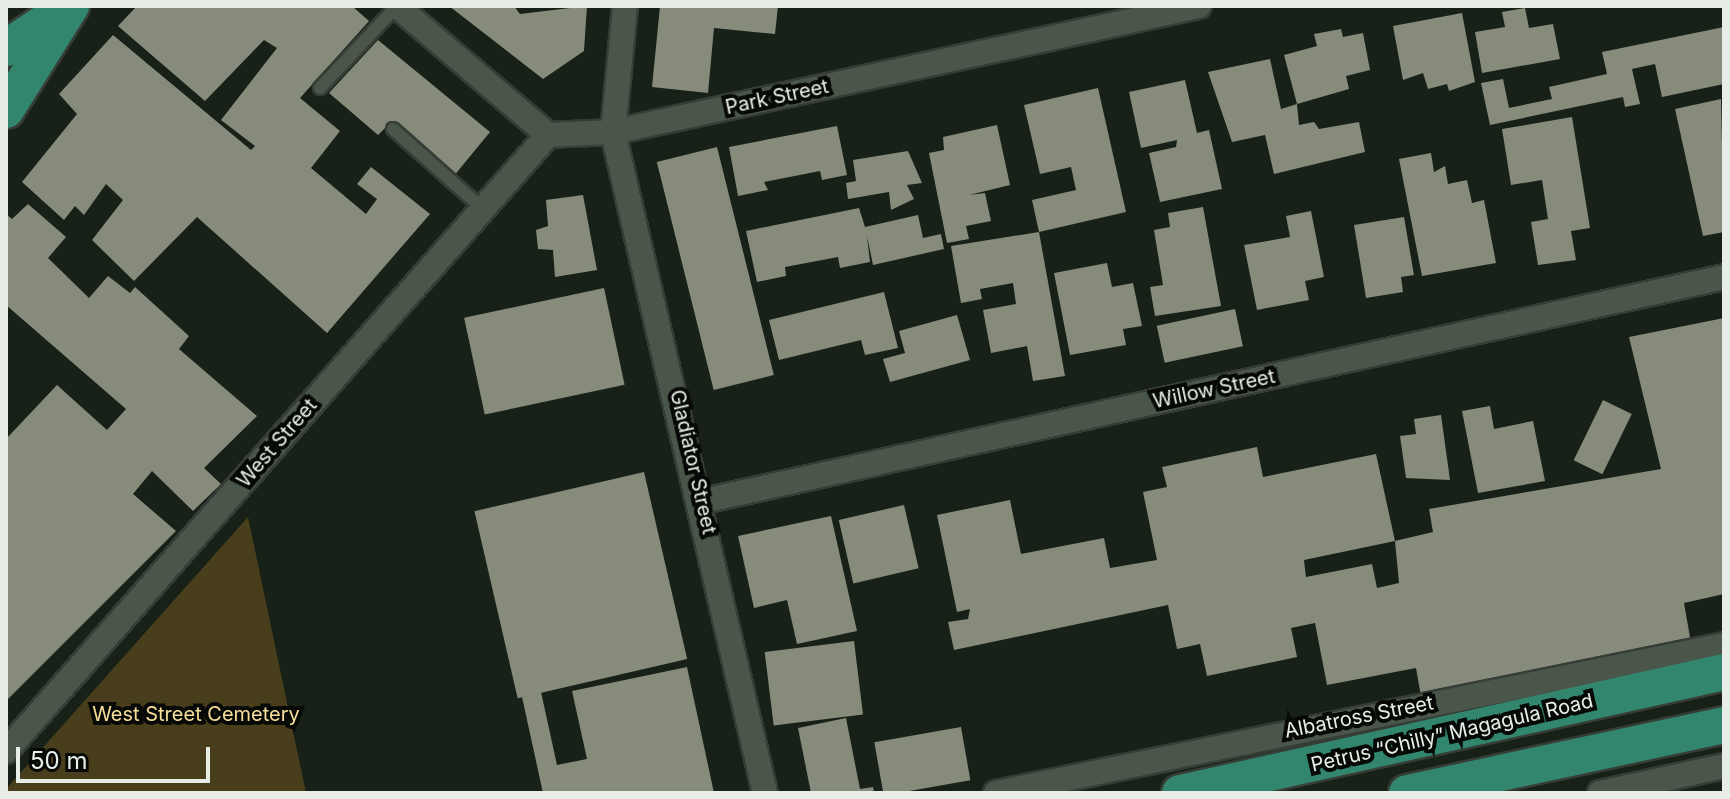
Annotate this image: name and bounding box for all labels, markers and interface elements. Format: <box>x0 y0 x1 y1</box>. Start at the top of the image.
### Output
street label: Park Street <box>723 74 831 120</box>
street label: Willow Street <box>1151 364 1277 414</box>
street label: Gladiator Street <box>665 388 721 536</box>
street label: West Street <box>232 394 322 492</box>
street label: Petrus “Chilly” Magagula Road <box>1309 689 1595 777</box>
street label: Albatross Street <box>1282 691 1436 743</box>
park label: West Street Cemetery <box>92 702 300 726</box>
scale bar <box>20 731 214 781</box>
text: 50 m <box>30 746 88 775</box>

